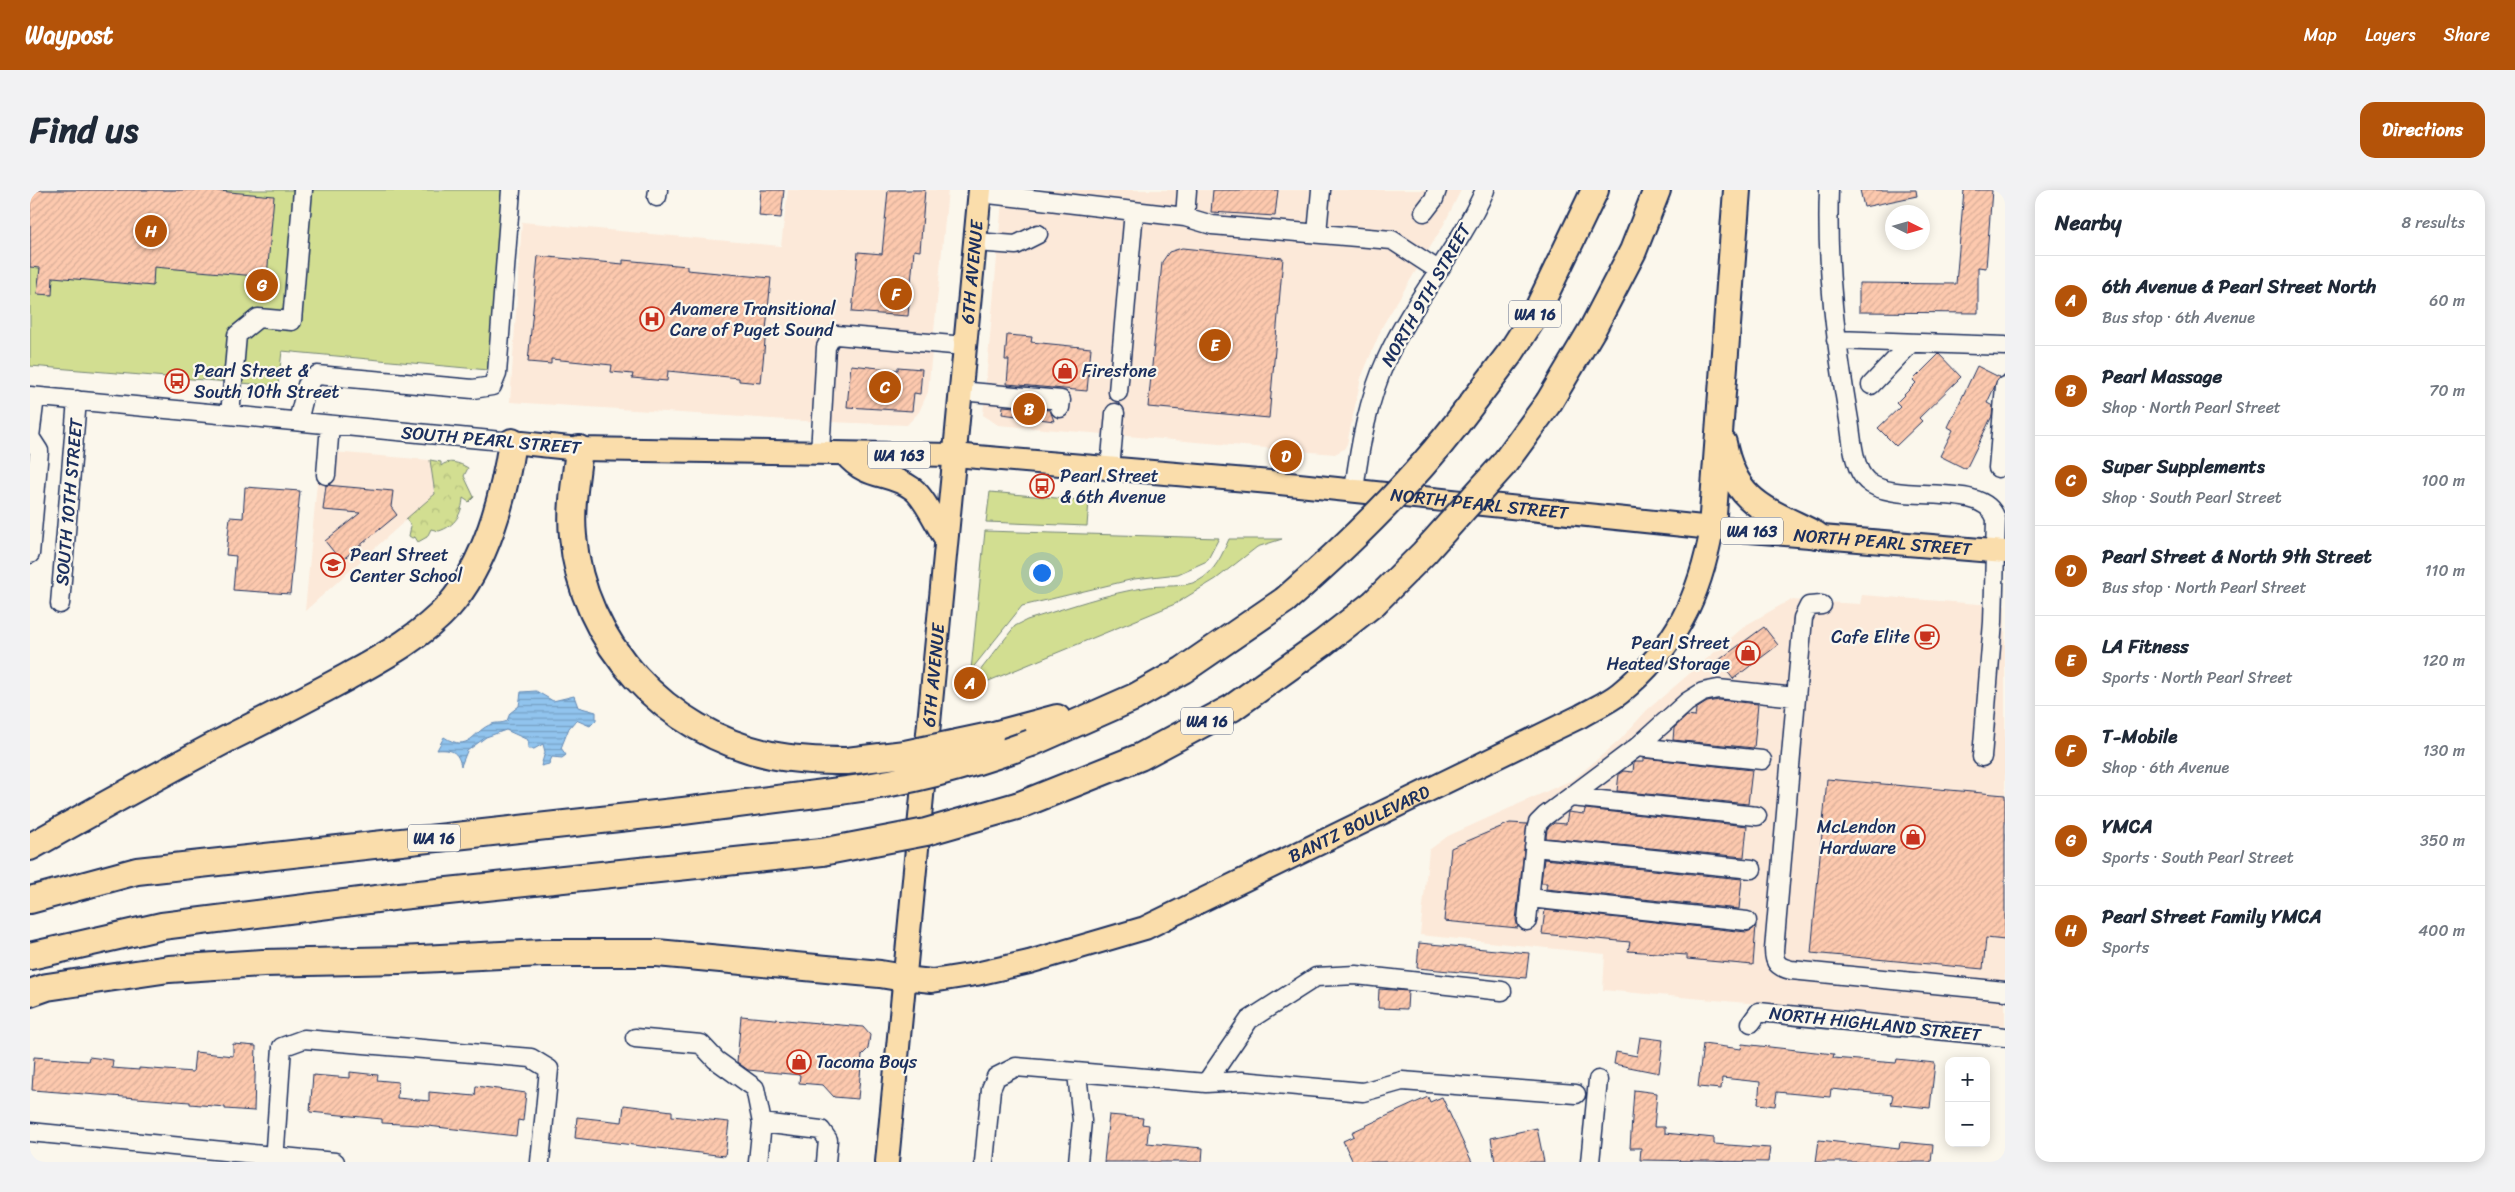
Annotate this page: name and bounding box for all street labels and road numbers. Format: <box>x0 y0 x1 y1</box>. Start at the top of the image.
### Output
street label: NORTH 9TH STREET <box>1372 216 1481 373</box>
street label: 6TH AVENUE <box>951 218 993 325</box>
road number: WA 16 <box>1509 300 1561 328</box>
street label: SOUTH 10TH STREET <box>46 416 92 587</box>
street label: SOUTH PEARL STREET <box>400 416 583 464</box>
road number: WA 163 <box>868 442 930 468</box>
street label: NORTH PEARL STREET <box>1389 479 1571 529</box>
road number: WA 163 <box>1721 518 1783 544</box>
street label: NORTH PEARL STREET <box>1792 519 1974 565</box>
street label: 6TH AVENUE <box>913 621 955 729</box>
road number: WA 16 <box>1181 708 1233 734</box>
street label: BANTZ BOULEVARD <box>1283 776 1436 872</box>
road number: WA 16 <box>408 824 460 851</box>
street label: NORTH HIGHLAND STREET <box>1768 997 1984 1051</box>

